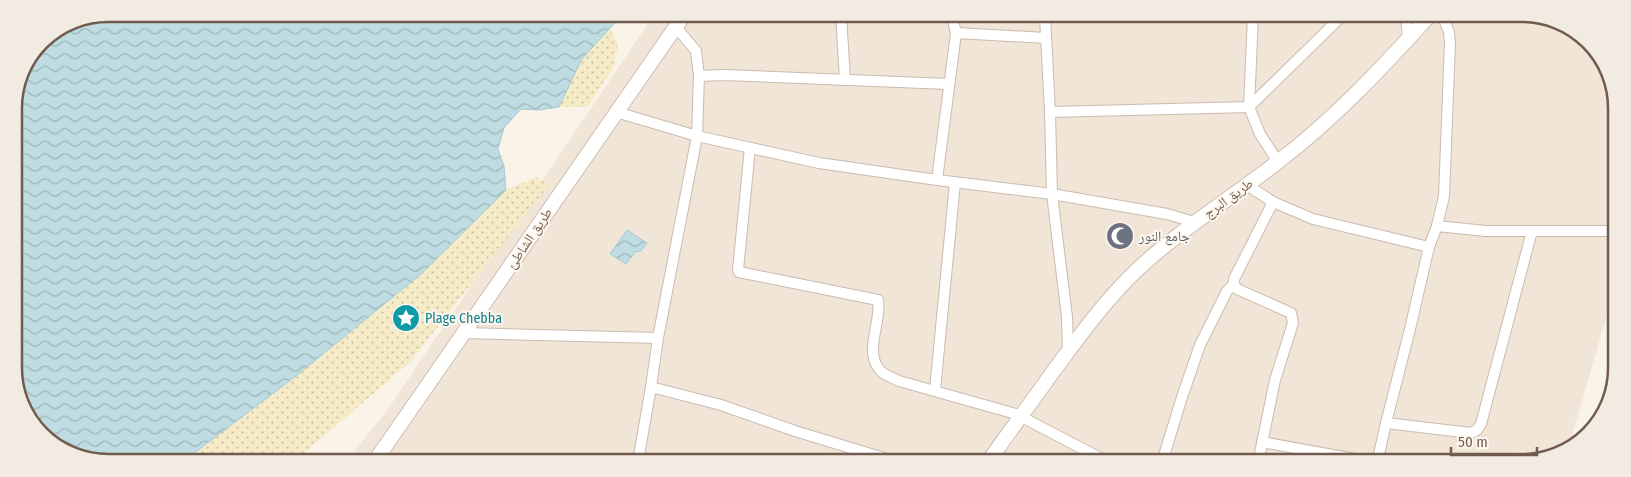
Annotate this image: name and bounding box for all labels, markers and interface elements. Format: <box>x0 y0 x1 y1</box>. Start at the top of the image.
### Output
street label: طريق البرج <box>1200 175 1257 223</box>
street label: طريق الشاطئ <box>503 205 557 273</box>
mosque icon: جامع النور <box>1105 221 1135 251</box>
place label: جامع النور <box>1138 228 1190 246</box>
place icon: Plage Chebba <box>391 303 421 333</box>
place label: Plage Chebba <box>425 310 502 327</box>
scale bar <box>1451 424 1537 456</box>
text: 50 m <box>1458 433 1488 451</box>

